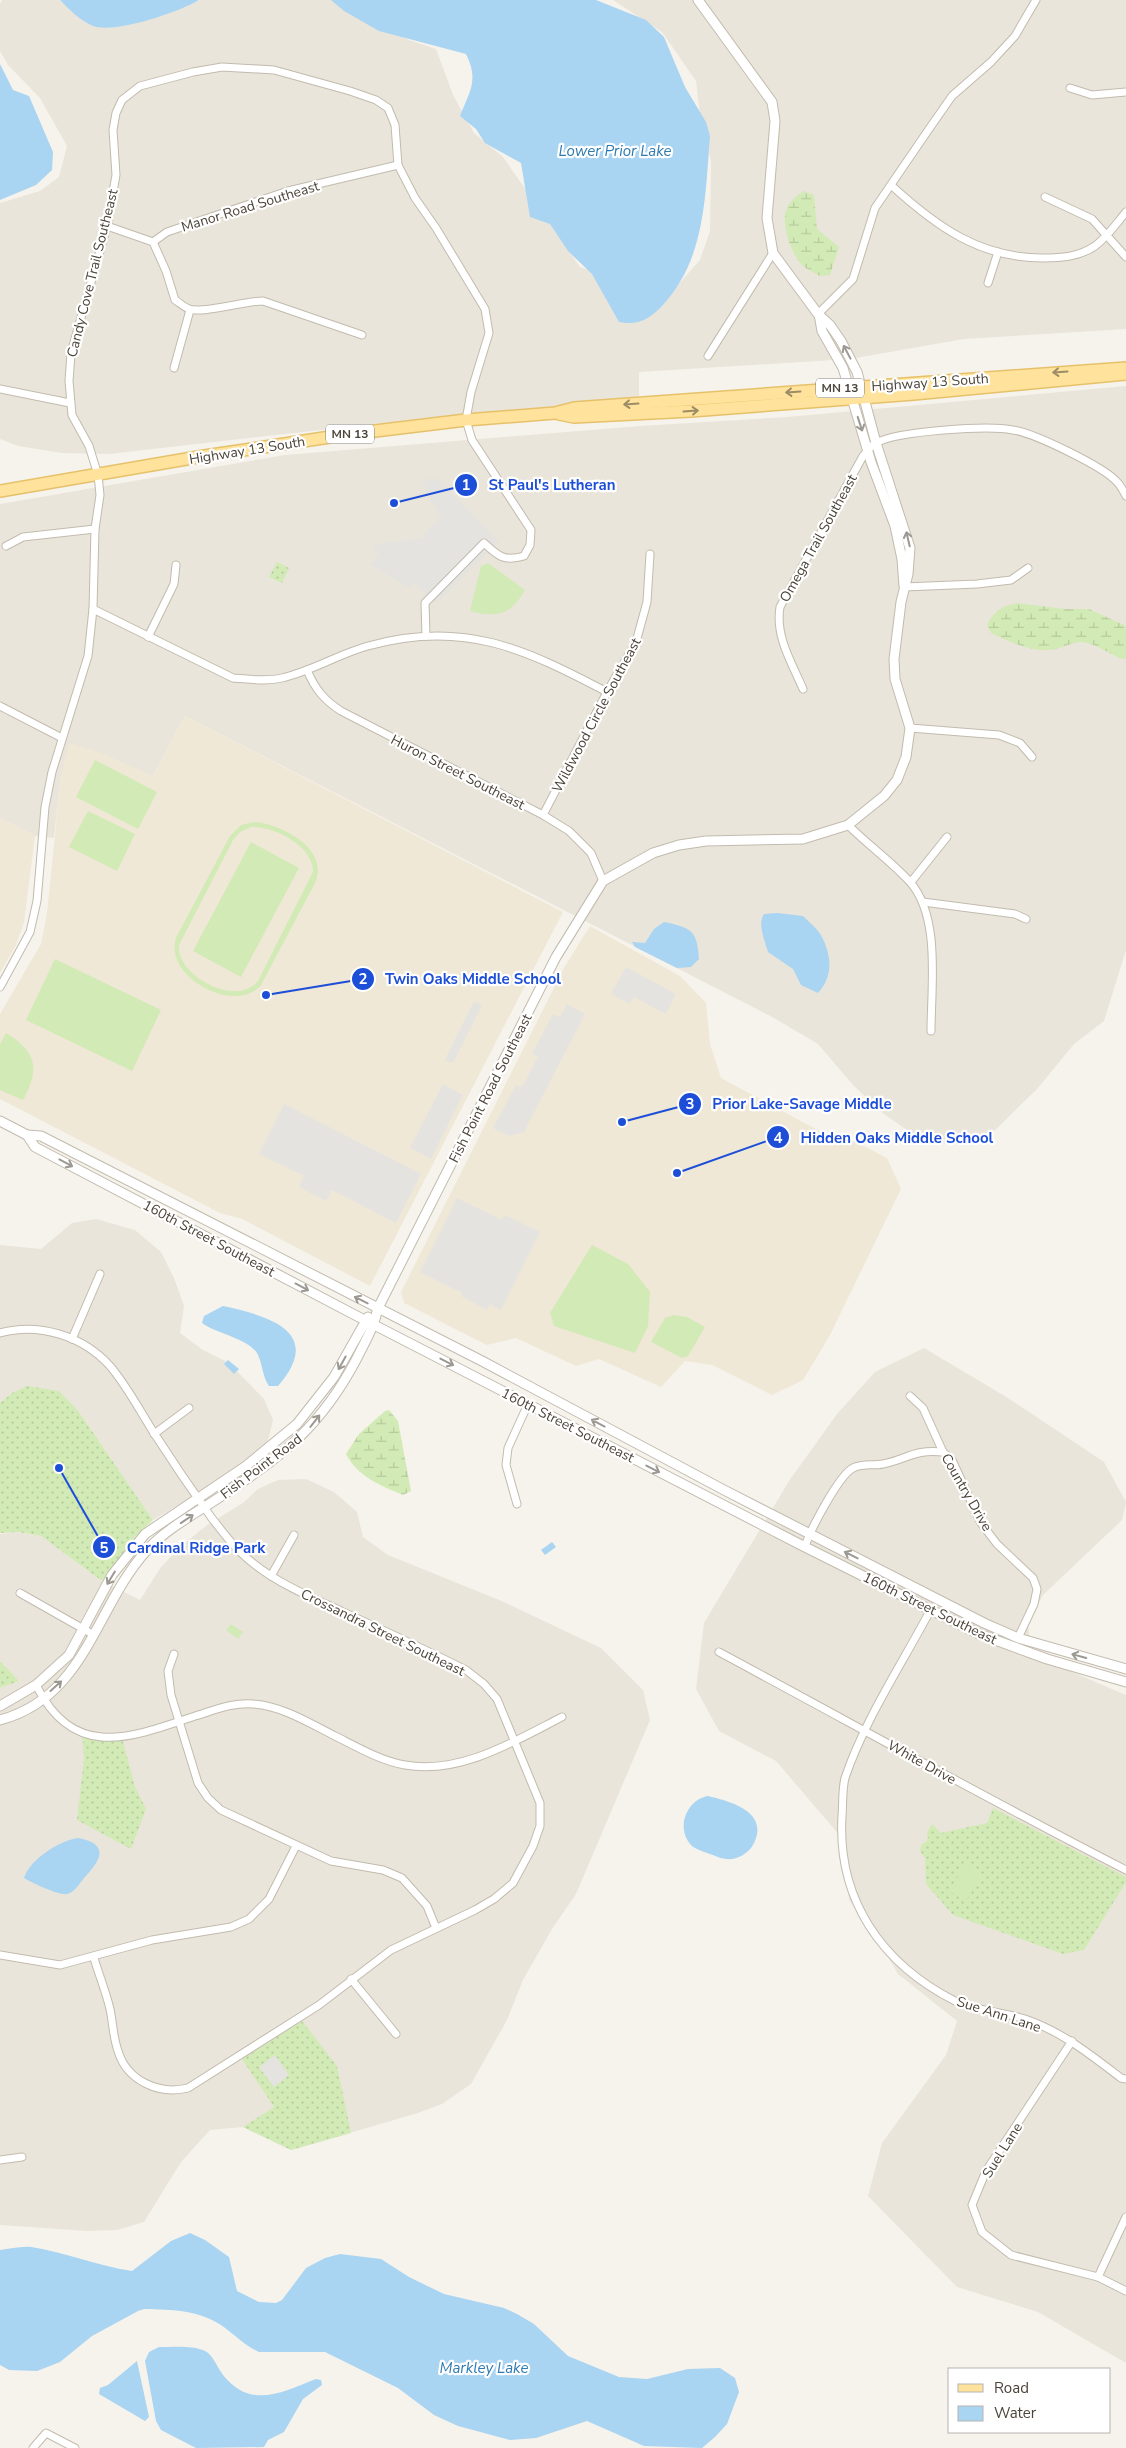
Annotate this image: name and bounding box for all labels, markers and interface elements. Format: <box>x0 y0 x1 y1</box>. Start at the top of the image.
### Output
water label: Lower Prior Lake <box>558 141 672 161</box>
street label: Manor Road Southeast <box>179 176 322 237</box>
street label: Candy Cove Trail Southeast <box>62 187 123 359</box>
one-way arrow <box>842 344 852 359</box>
one-way arrow <box>1052 367 1068 377</box>
street label: Highway 13 South <box>871 369 989 396</box>
road number: MN 13 <box>816 378 864 398</box>
one-way arrow <box>786 387 802 397</box>
one-way arrow <box>624 399 640 409</box>
one-way arrow <box>682 406 698 415</box>
one-way arrow <box>856 416 865 432</box>
road number: MN 13 <box>326 424 374 444</box>
street label: Highway 13 South <box>188 432 306 469</box>
callout: St Paul's Lutheran <box>454 470 626 500</box>
street label: Omega Trail Southeast <box>775 471 862 606</box>
text: 1 <box>461 475 471 495</box>
text: St Paul's Lutheran <box>488 475 616 495</box>
one-way arrow <box>903 532 912 548</box>
street label: Wildwood Circle Southeast <box>548 634 645 796</box>
street label: Huron Street Southeast <box>387 730 528 815</box>
callout: Twin Oaks Middle School <box>350 964 571 994</box>
text: 2 <box>358 969 368 989</box>
text: Twin Oaks Middle School <box>385 969 561 989</box>
street label: Fish Point Road Southeast <box>445 1010 536 1166</box>
callout: Prior Lake-Savage Middle <box>677 1089 902 1119</box>
text: 3 <box>685 1094 695 1114</box>
text: Prior Lake-Savage Middle <box>712 1094 892 1114</box>
callout: Hidden Oaks Middle School <box>765 1122 1003 1152</box>
text: 4 <box>773 1128 783 1148</box>
text: Hidden Oaks Middle School <box>801 1128 994 1148</box>
one-way arrow <box>58 1158 73 1168</box>
street label: 160th Street Southeast <box>139 1196 278 1281</box>
one-way arrow <box>295 1282 310 1292</box>
one-way arrow <box>354 1295 369 1305</box>
one-way arrow <box>337 1355 347 1370</box>
one-way arrow <box>439 1357 454 1367</box>
street label: 160th Street Southeast <box>498 1384 638 1467</box>
one-way arrow <box>310 1415 321 1428</box>
one-way arrow <box>592 1418 606 1428</box>
street label: Fish Point Road <box>217 1429 306 1503</box>
street label: Country Drive <box>937 1450 997 1535</box>
one-way arrow <box>646 1464 661 1474</box>
one-way arrow <box>180 1514 194 1524</box>
callout: Cardinal Ridge Park <box>91 1532 275 1562</box>
text: 5 <box>99 1538 109 1558</box>
text: Cardinal Ridge Park <box>127 1538 266 1558</box>
one-way arrow <box>844 1550 859 1559</box>
street label: 160th Street Southeast <box>860 1568 1000 1649</box>
one-way arrow <box>105 1571 115 1585</box>
street label: Crossandra Street Southeast <box>298 1584 468 1681</box>
one-way arrow <box>1071 1651 1087 1660</box>
one-way arrow <box>50 1680 63 1692</box>
street label: White Drive <box>884 1736 959 1789</box>
street label: Sue Ann Lane <box>954 1992 1043 2037</box>
street label: Suel Lane <box>978 2119 1027 2182</box>
water label: Markley Lake <box>440 2358 528 2378</box>
legend <box>948 2368 1111 2433</box>
text: Road <box>994 2378 1029 2398</box>
text: Water <box>994 2403 1037 2423</box>

